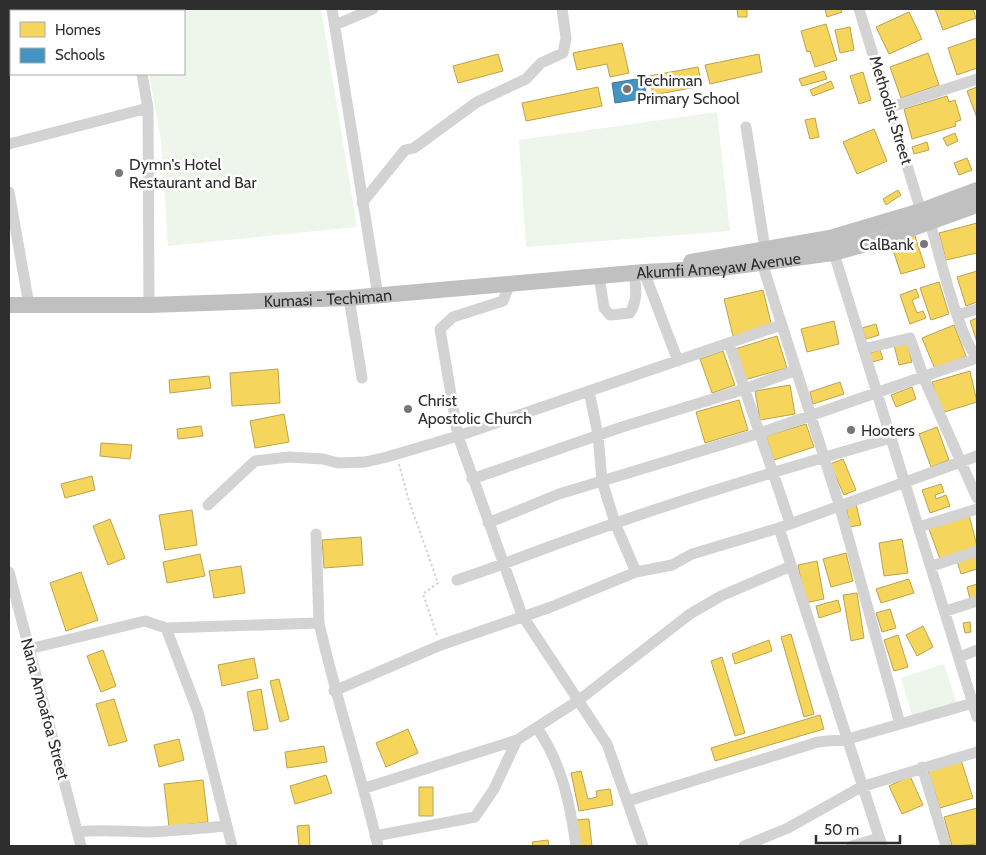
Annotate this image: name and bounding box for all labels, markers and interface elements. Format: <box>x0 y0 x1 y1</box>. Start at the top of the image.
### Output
legend <box>10 10 185 75</box>
text: Homes <box>55 21 101 39</box>
text: Schools <box>55 46 105 64</box>
street label: Methodist Street <box>865 53 917 167</box>
place label: Techiman Primary School <box>637 71 740 108</box>
marker: Techiman Primary School <box>621 83 633 95</box>
place label: Dymn's Hotel Restaurant and Bar <box>129 155 257 192</box>
marker: Dymn's Hotel Restaurant and Bar <box>113 167 125 179</box>
place label: CalBank <box>860 235 915 254</box>
marker: CalBank <box>918 238 930 250</box>
street label: Akumfi Ameyaw Avenue <box>635 248 802 282</box>
street label: Kumasi - Techiman <box>263 285 393 310</box>
place label: Christ Apostolic Church <box>418 391 532 428</box>
marker: Christ Apostolic Church <box>402 403 414 415</box>
place label: Hooters <box>861 421 915 440</box>
marker: Hooters <box>845 424 857 436</box>
street label: Nana Amoafoa Street <box>17 636 73 782</box>
scale bar <box>816 812 900 844</box>
text: 50 m <box>824 821 859 839</box>

